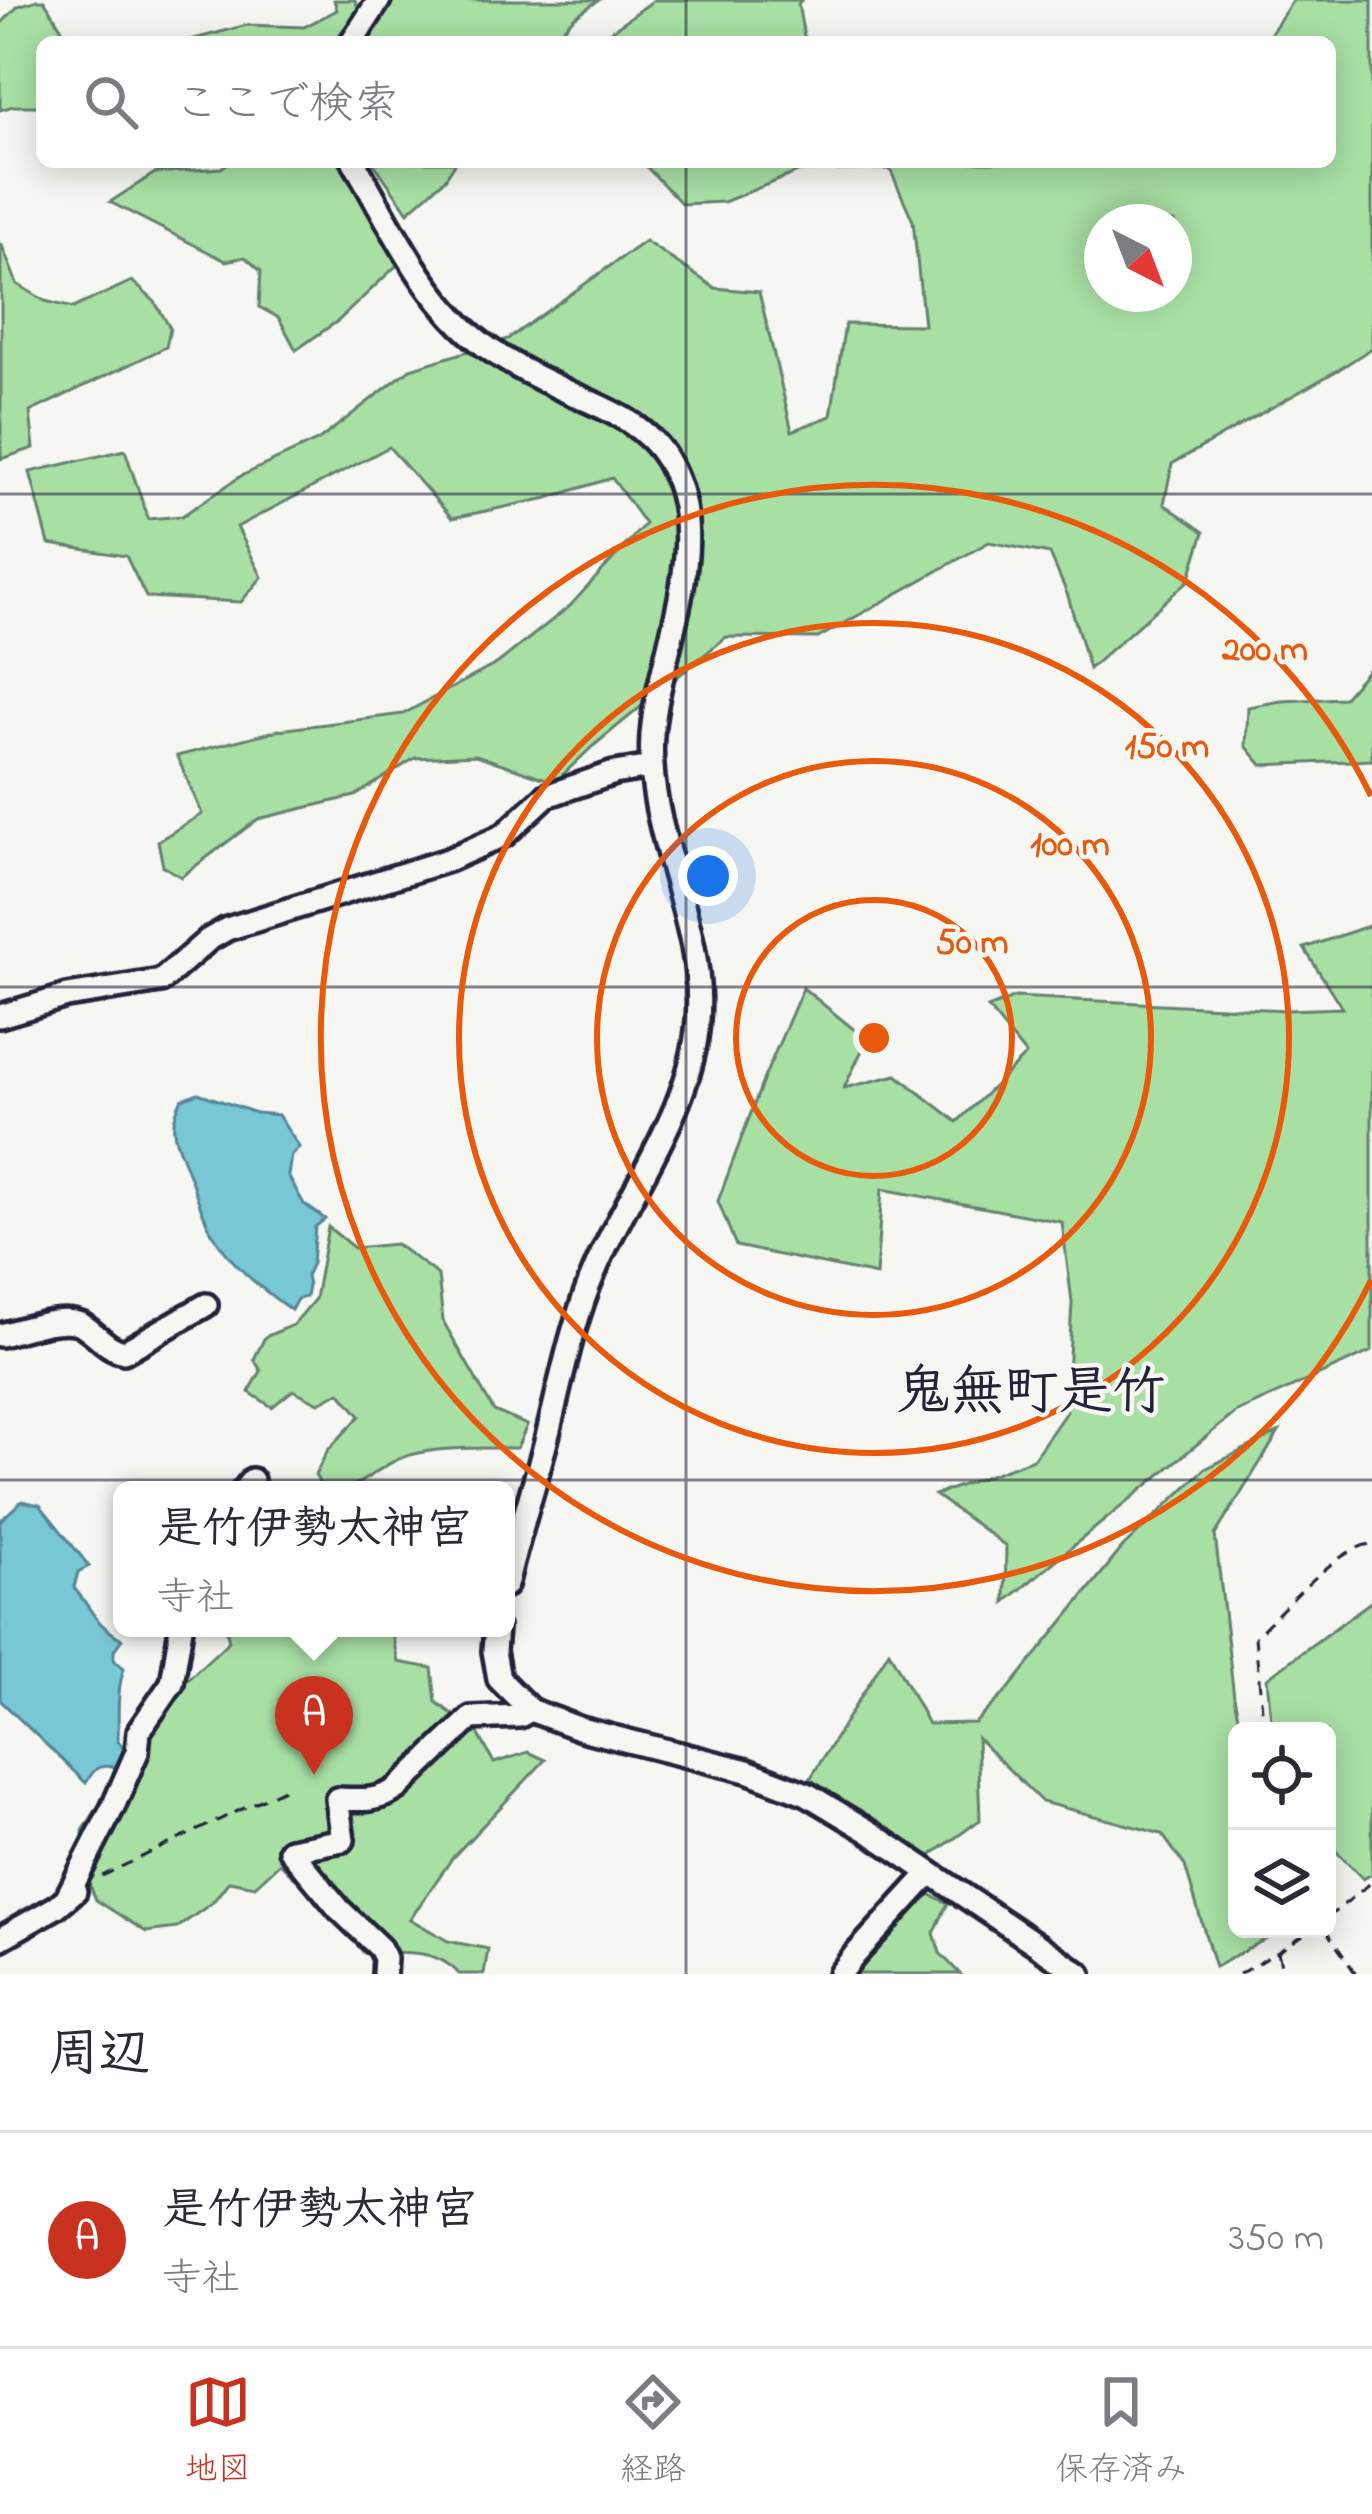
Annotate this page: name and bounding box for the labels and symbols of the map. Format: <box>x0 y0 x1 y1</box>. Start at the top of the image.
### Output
north arrow <box>1084 204 1192 312</box>
text: 200 m <box>1221 625 1308 678</box>
text: 150 m <box>1125 722 1209 775</box>
text: 100 m <box>1030 820 1110 873</box>
your location <box>678 846 738 906</box>
text: 50 m <box>935 918 1009 971</box>
centre of rings <box>853 1017 895 1059</box>
district label: 鬼無町是竹 <box>896 1356 1166 1434</box>
pin: A <box>275 1676 353 1775</box>

